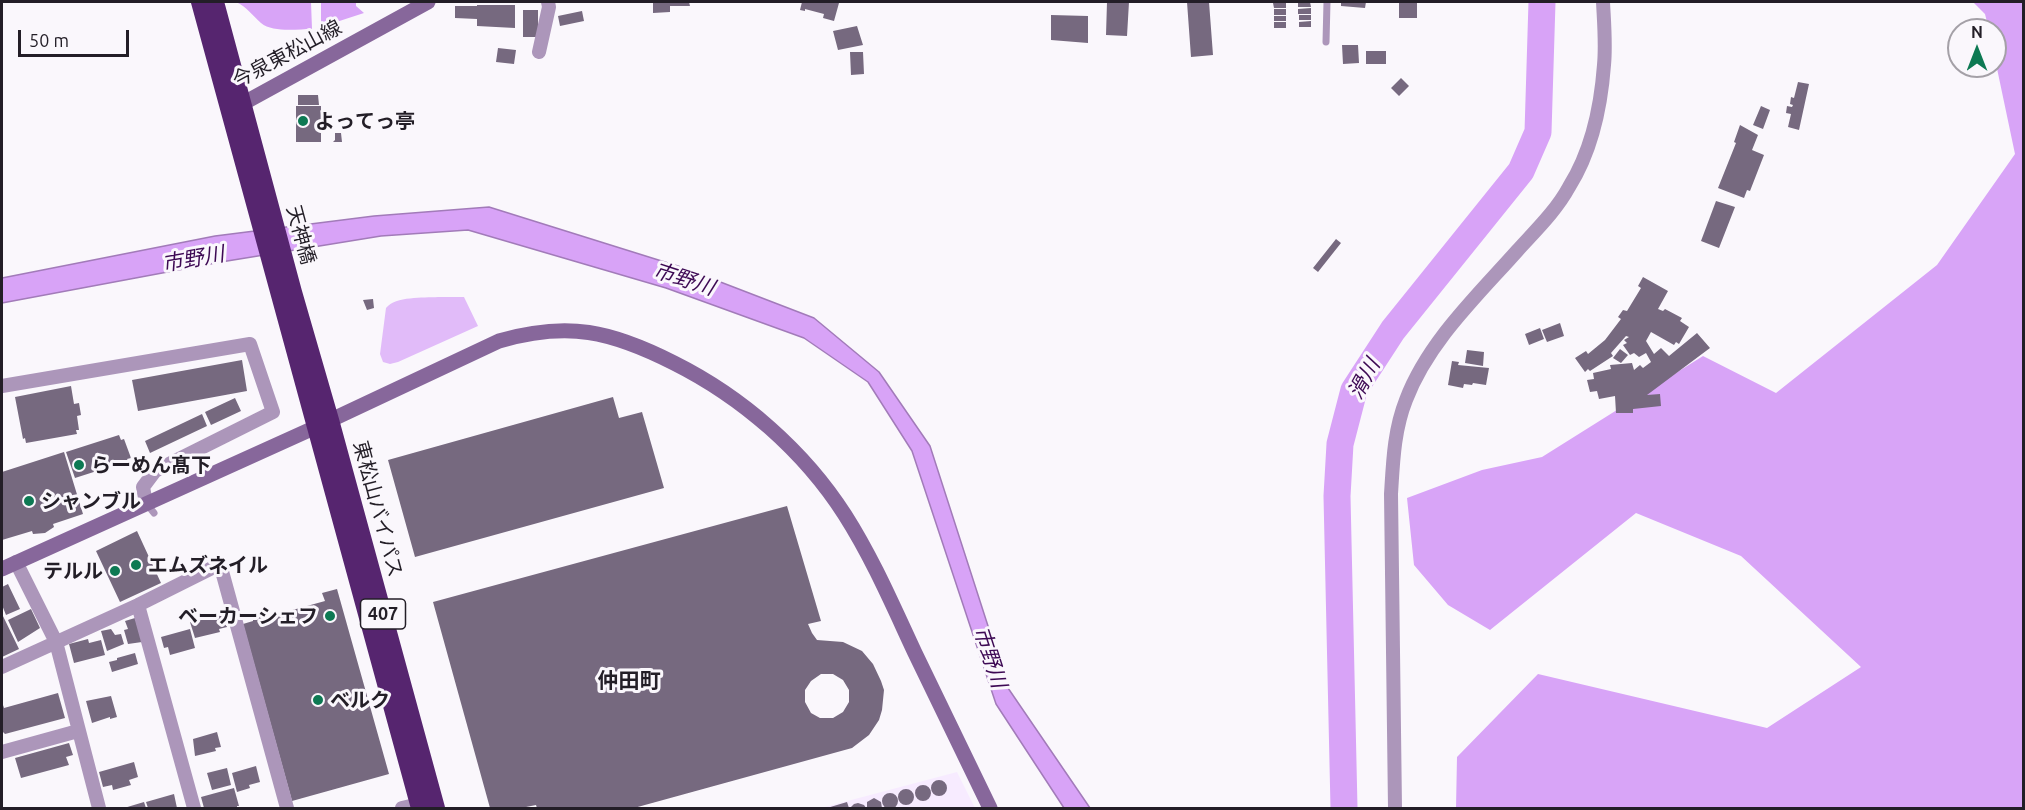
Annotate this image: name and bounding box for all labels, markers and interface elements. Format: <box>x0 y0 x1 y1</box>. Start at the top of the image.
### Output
street label: 今泉東松山線 <box>228 15 346 93</box>
scale bar <box>21 18 132 56</box>
north arrow <box>1947 18 2007 78</box>
text: N <box>1971 23 1983 41</box>
text: 50 m <box>29 30 69 50</box>
place label: よってっ亭 <box>315 109 415 133</box>
marker: よってっ亭 <box>296 114 310 128</box>
street label: 天神橋 <box>282 203 320 267</box>
water label: 市野川 <box>160 241 226 277</box>
water label: 市野川 <box>650 257 718 301</box>
water label: 滑川 <box>1343 355 1385 403</box>
street label: 東松山バイパス <box>348 438 408 580</box>
place label: らーめん髙下 <box>91 453 211 477</box>
marker: らーめん髙下 <box>72 458 86 472</box>
place label: シャンブル <box>41 489 141 513</box>
marker: シャンブル <box>22 494 36 508</box>
place label: エムズネイル <box>148 553 268 577</box>
marker: エムズネイル <box>129 558 143 572</box>
place label: テルル <box>43 559 103 583</box>
marker: テルル <box>108 564 122 578</box>
road number: 407 <box>360 599 406 629</box>
place label: ベーカーシェフ <box>178 604 318 628</box>
marker: ベーカーシェフ <box>323 609 337 623</box>
water label: 市野川 <box>968 623 1012 691</box>
district label: 仲田町 <box>598 668 660 694</box>
place label: ベルク <box>330 688 390 712</box>
marker: ベルク <box>311 693 325 707</box>

